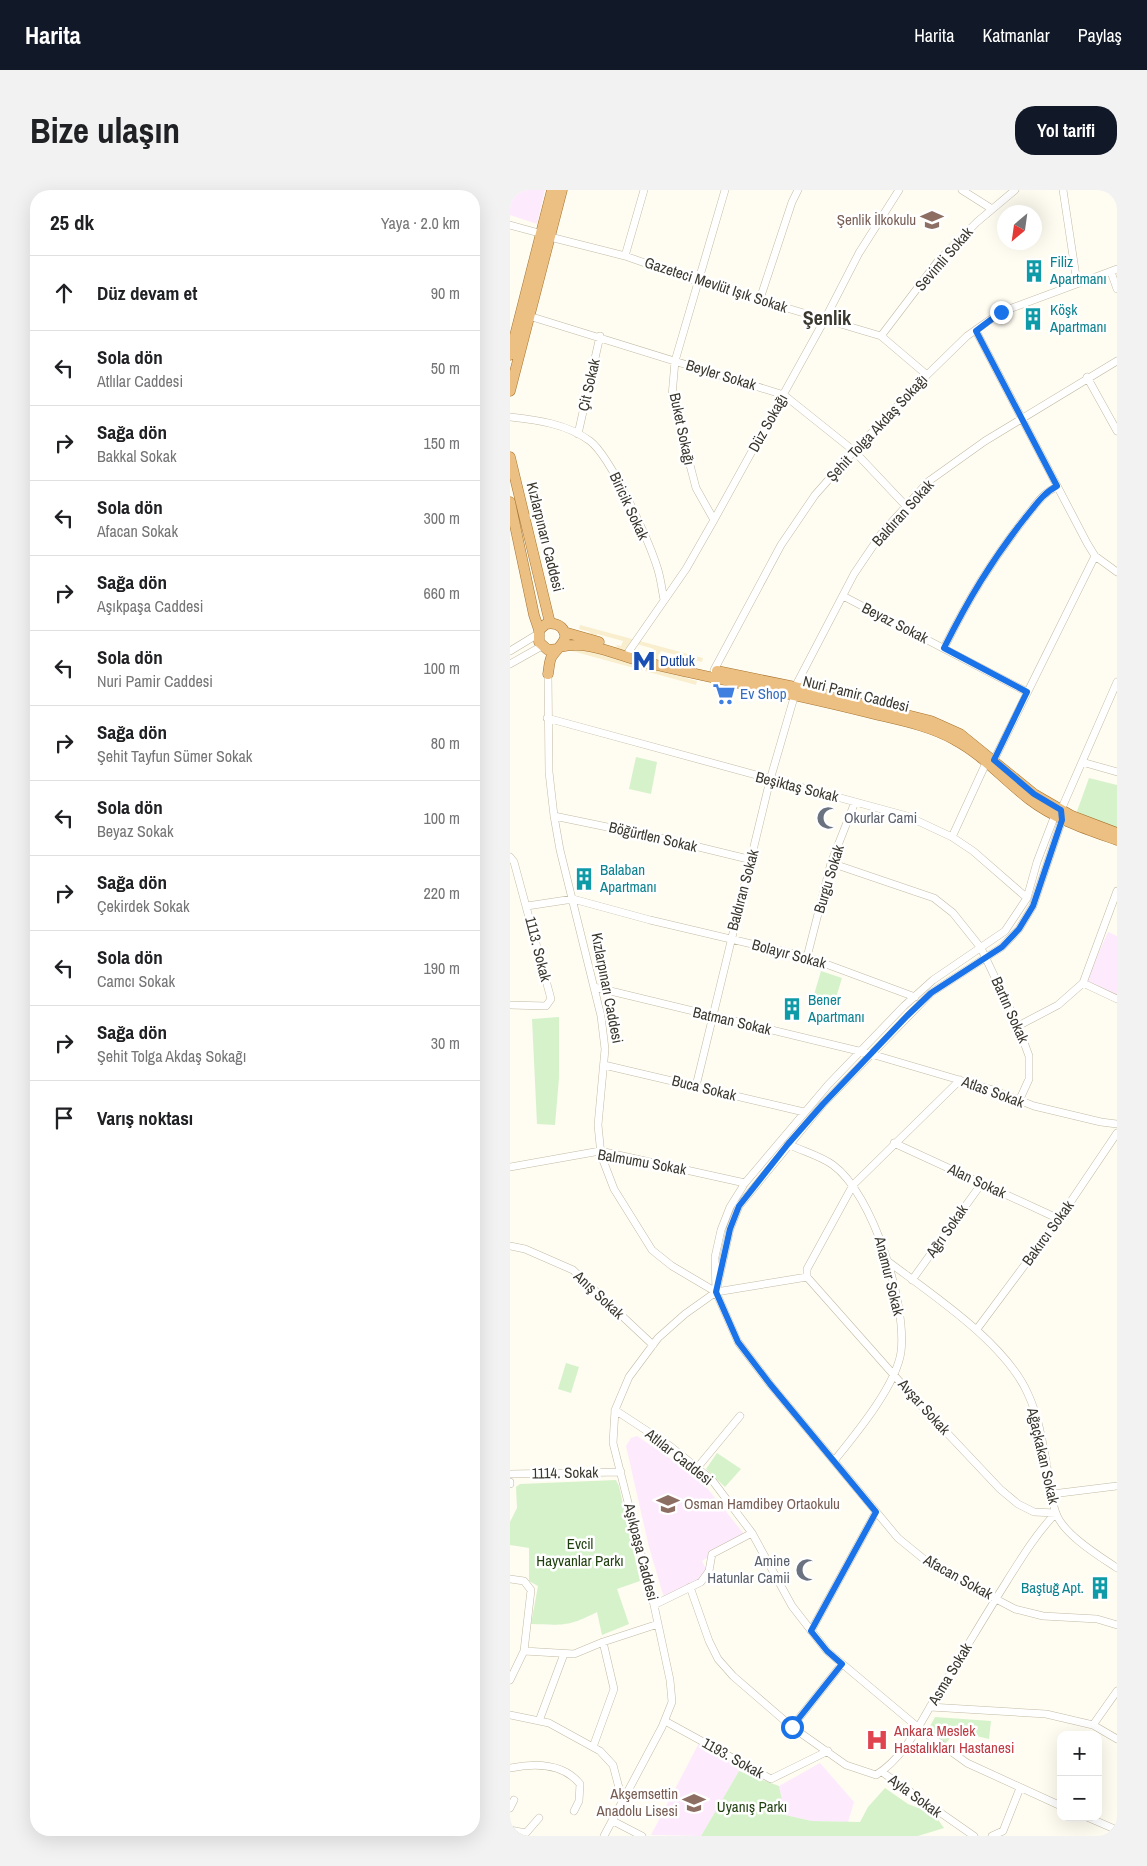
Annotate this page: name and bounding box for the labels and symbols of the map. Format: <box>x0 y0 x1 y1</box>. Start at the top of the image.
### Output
north arrow <box>997 205 1042 250</box>
school or university icon: Şenlik İlkokulu <box>919 207 945 233</box>
place label: Şenlik İlkokulu <box>837 209 916 230</box>
street label: Sevimli Sokak <box>910 221 978 295</box>
place label: Filiz Apartmanı <box>1049 251 1107 289</box>
street label: Gazeteci Mevlüt Işık Sokak <box>642 252 791 318</box>
building icon: Filiz Apartmanı <box>1021 258 1047 284</box>
place label: Köşk Apartmanı <box>1049 299 1107 337</box>
route end <box>990 301 1013 324</box>
district label: Şenlik <box>803 304 852 331</box>
building icon: Köşk Apartmanı <box>1020 306 1046 332</box>
street label: Beyler Sokak <box>683 354 760 395</box>
street label: Çit Sokak <box>572 356 605 413</box>
street label: Şehit Tolga Akdaş Sokağı <box>821 369 932 486</box>
street label: Düz Sokağı <box>743 390 792 456</box>
street label: Buket Sokağı <box>665 391 700 467</box>
street label: Biricik Sokak <box>605 469 655 544</box>
street label: Baldıran Sokak <box>867 474 939 551</box>
street label: Kızlarpınarı Caddesi <box>522 480 569 594</box>
street label: Beyaz Sokak <box>858 597 933 649</box>
metro station icon: Dutluk <box>631 648 657 674</box>
place label: Dutluk <box>660 650 696 671</box>
street label: Nuri Pamir Caddesi <box>801 670 911 717</box>
supermarket icon: Ev Shop <box>711 681 737 707</box>
place label: Ev Shop <box>740 683 787 704</box>
street label: Beşiktaş Sokak <box>753 766 842 807</box>
mosque icon: Okurlar Cami <box>815 805 841 831</box>
place label: Okurlar Cami <box>844 807 917 828</box>
street label: Böğürtlen Sokak <box>607 816 700 857</box>
street label: Burgu Sokak <box>808 841 849 916</box>
street label: Baldıran Sokak <box>722 846 764 933</box>
place label: Balaban Apartmanı <box>599 859 657 897</box>
building icon: Balaban Apartmanı <box>571 866 597 892</box>
street label: 1113. Sokak <box>520 914 557 985</box>
street label: Kızlarpınarı Caddesi <box>586 931 628 1045</box>
street label: Bolayır Sokak <box>750 934 829 974</box>
street label: Bartın Sokak <box>987 973 1035 1047</box>
place label: Bener Apartmanı <box>807 989 865 1027</box>
building icon: Bener Apartmanı <box>779 996 805 1022</box>
street label: Batman Sokak <box>691 1001 774 1040</box>
street label: Buca Sokak <box>670 1069 739 1106</box>
street label: Atlas Sokak <box>958 1070 1028 1113</box>
street label: Balmumu Sokak <box>596 1143 689 1180</box>
street label: Alan Sokak <box>944 1157 1011 1204</box>
street label: Bakırcı Sokak <box>1017 1195 1079 1270</box>
street label: Ağrı Sokak <box>920 1199 973 1262</box>
street label: Anamur Sokak <box>869 1233 910 1318</box>
street label: Anış Sokak <box>569 1265 630 1324</box>
street label: Avşar Sokak <box>893 1373 956 1440</box>
street label: Ağaçkakan Sokak <box>1022 1405 1065 1507</box>
street label: Atlılar Caddesi <box>640 1423 718 1490</box>
street label: 1114. Sokak <box>532 1461 599 1484</box>
school or university icon: Osman Hamdibey Ortaokulu <box>655 1491 681 1517</box>
place label: Osman Hamdibey Ortaokulu <box>684 1493 840 1514</box>
street label: Aşıkpaşa Caddesi <box>619 1500 664 1603</box>
park label: Evcil Hayvanlar Parkı <box>536 1533 624 1571</box>
street label: Afacan Sokak <box>919 1548 997 1605</box>
place label: Amine Hatunlar Camii <box>707 1550 790 1588</box>
mosque icon: Amine Hatunlar Camii <box>794 1557 820 1583</box>
building icon: Baştuğ Apt. <box>1087 1575 1113 1601</box>
place label: Baştuğ Apt. <box>1021 1577 1084 1598</box>
street label: Asma Sokak <box>922 1638 977 1710</box>
route start <box>781 1716 804 1739</box>
place label: Ankara Meslek Hastalıkları Hastanesi <box>893 1720 1014 1758</box>
hospital icon: Ankara Meslek Hastalıkları Hastanesi <box>864 1727 890 1753</box>
street label: 1193. Sokak <box>699 1732 769 1784</box>
street label: Ayla Sokak <box>884 1768 947 1823</box>
place label: Akşemsettin Anadolu Lisesi <box>596 1783 678 1821</box>
school or university icon: Akşemsettin Anadolu Lisesi <box>681 1790 707 1816</box>
park label: Uyanış Parkı <box>717 1796 787 1817</box>

